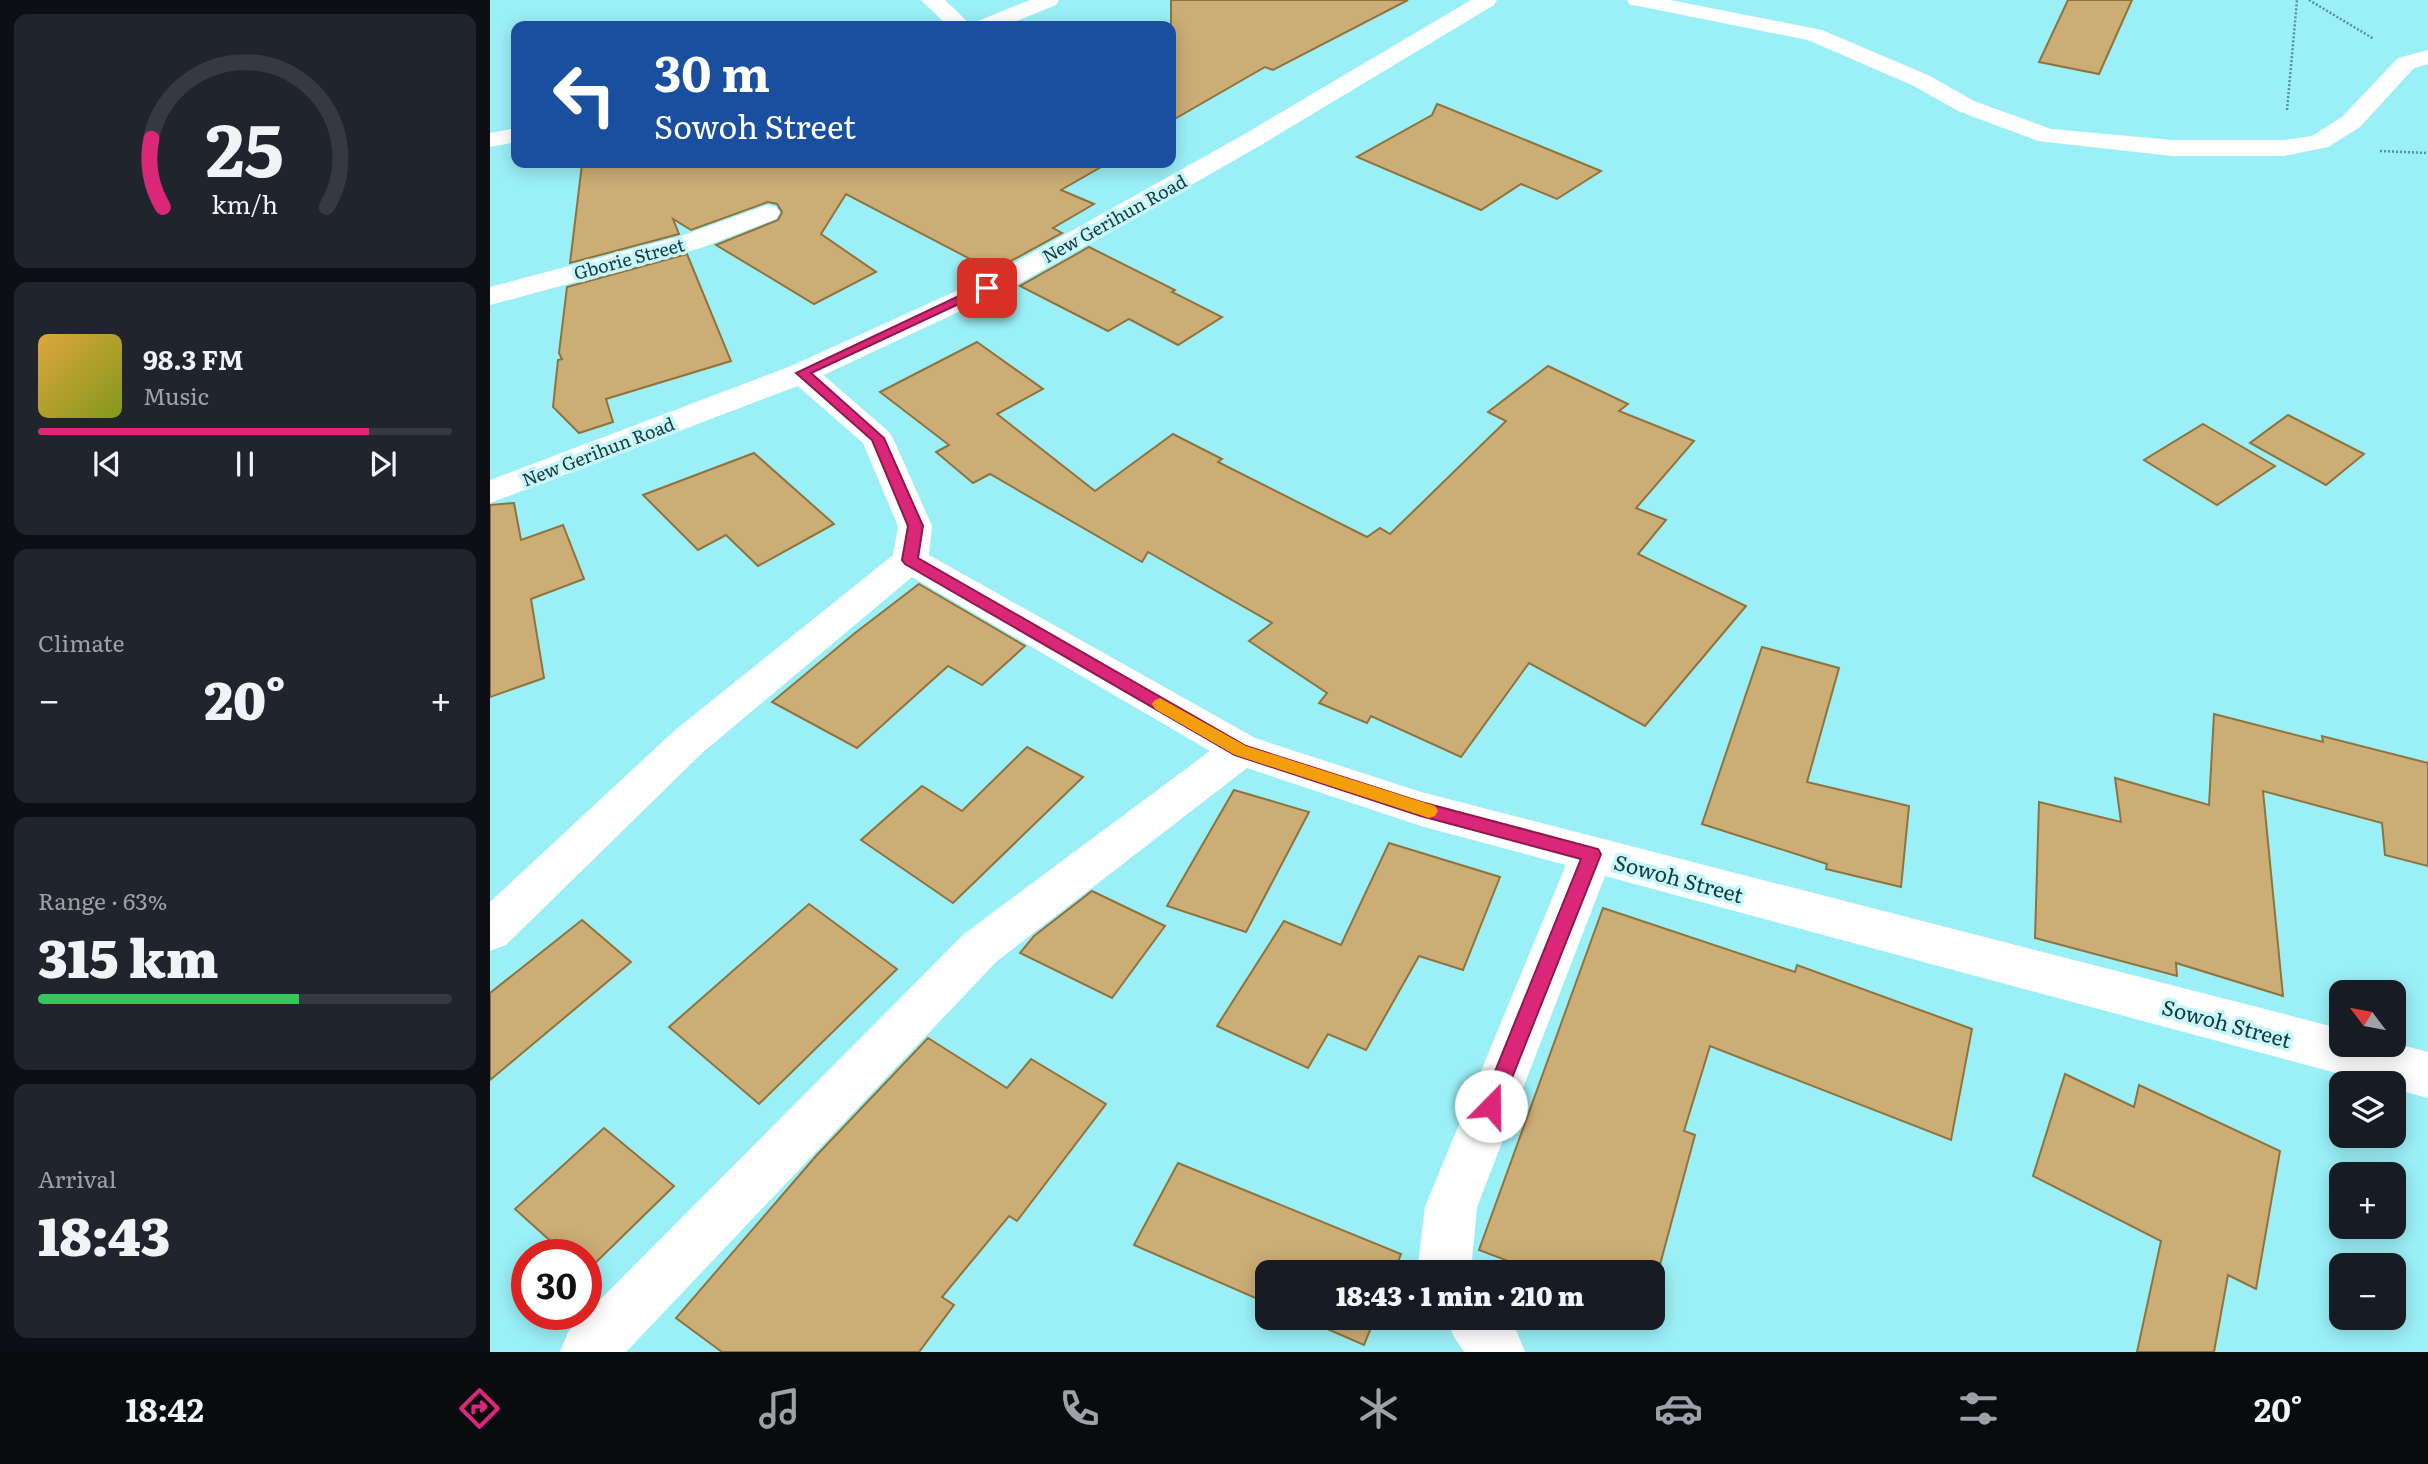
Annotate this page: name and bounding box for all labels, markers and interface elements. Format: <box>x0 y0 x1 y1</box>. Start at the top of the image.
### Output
text: 30 m <box>654 34 770 107</box>
icon: left <box>539 49 630 140</box>
text: 25 <box>206 91 284 199</box>
text: Sowoh Street <box>654 101 856 149</box>
street label: New Gerihun Road <box>1037 167 1191 269</box>
text: km/h <box>212 185 278 222</box>
street label: Gborie Street <box>571 230 688 286</box>
pin <box>957 258 1017 318</box>
icon: arrive <box>968 269 1006 307</box>
text: 98.3 FM <box>143 339 244 378</box>
text: Music <box>143 378 209 412</box>
street label: New Gerihun Road <box>518 409 678 493</box>
icon: previous <box>88 445 126 483</box>
icon: pause <box>226 445 264 483</box>
icon: next <box>364 445 402 483</box>
text: Climate <box>38 625 124 659</box>
text: 20° <box>204 659 286 736</box>
text: − <box>38 669 60 726</box>
text: + <box>430 669 452 726</box>
street label: Sowoh Street <box>1611 845 1748 909</box>
text: Range · 63% <box>38 883 167 917</box>
text: 315 km <box>38 917 219 994</box>
north arrow <box>2329 980 2406 1057</box>
map controls <box>2329 980 2406 1330</box>
street label: Sowoh Street <box>2159 990 2296 1054</box>
position arrow <box>1454 1069 1528 1143</box>
button: layers <box>2329 1071 2406 1148</box>
text: Arrival <box>38 1161 117 1195</box>
button: + <box>2329 1162 2406 1239</box>
text: 18:43 <box>38 1195 170 1272</box>
speed limit sign: 30 <box>511 1239 602 1330</box>
button: − <box>2329 1253 2406 1330</box>
text: 18:43 · 1 min · 210 m <box>1336 1275 1584 1314</box>
text: 18:42 <box>125 1384 204 1432</box>
icon: directions <box>455 1384 504 1433</box>
icon: music <box>755 1384 804 1433</box>
icon: phone <box>1055 1384 1104 1433</box>
icon: climate <box>1354 1384 1403 1433</box>
icon: car <box>1654 1384 1703 1433</box>
icon: filters <box>1954 1384 2003 1433</box>
text: 20° <box>2254 1384 2303 1432</box>

